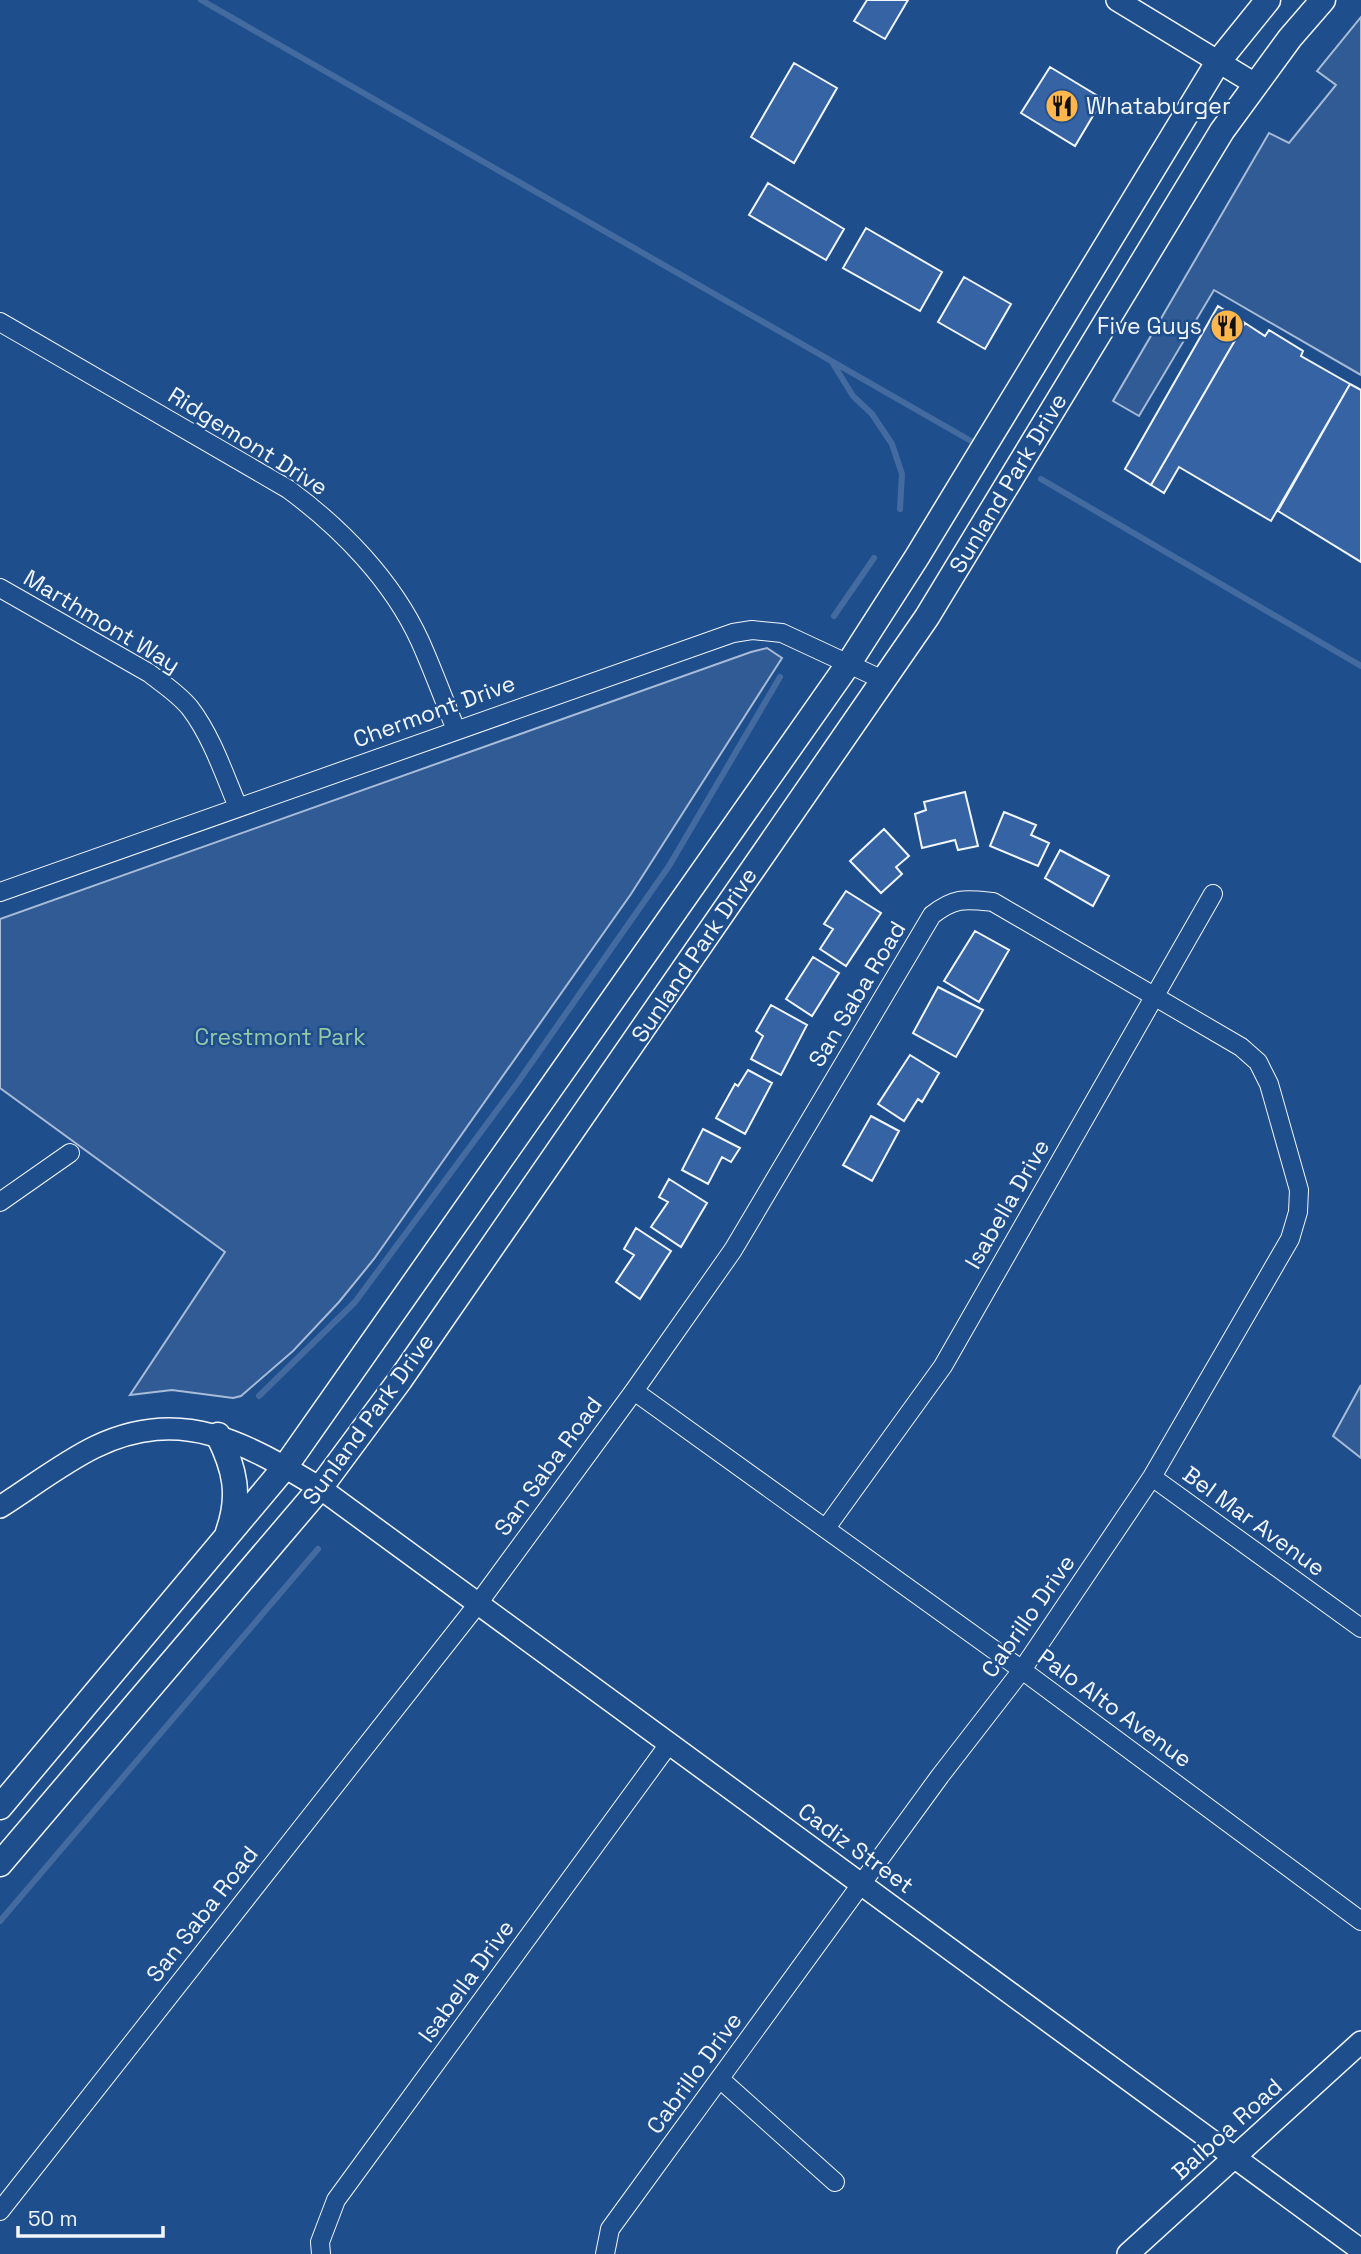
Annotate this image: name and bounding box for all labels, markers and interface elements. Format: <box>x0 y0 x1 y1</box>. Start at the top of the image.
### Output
restaurant icon: Whataburger <box>1043 87 1081 125</box>
place label: Whataburger <box>1086 91 1231 121</box>
restaurant icon: Five Guys <box>1208 307 1246 345</box>
place label: Five Guys <box>1097 311 1202 341</box>
street label: Ridgemont Drive <box>163 380 333 502</box>
street label: Sunland Park Drive <box>942 388 1074 578</box>
street label: Marthmont Way <box>18 562 186 680</box>
street label: Chermont Drive <box>349 668 519 754</box>
street label: Sunland Park Drive <box>624 862 764 1048</box>
street label: San Saba Road <box>802 916 912 1072</box>
park label: Crestmont Park <box>194 1022 366 1052</box>
street label: Isabella Drive <box>958 1134 1056 1274</box>
street label: Sunland Park Drive <box>296 1327 440 1511</box>
street label: San Saba Road <box>487 1390 609 1542</box>
street label: Bel Mar Avenue <box>1177 1459 1331 1583</box>
street label: Cabrillo Drive <box>975 1549 1081 1683</box>
street label: Palo Alto Avenue <box>1032 1642 1198 1774</box>
street label: Cadiz Street <box>792 1796 920 1900</box>
street label: San Saba Road <box>139 1840 265 1988</box>
street label: Isabella Drive <box>411 1914 521 2048</box>
street label: Cabrillo Drive <box>640 2006 748 2140</box>
street label: Balboa Road <box>1165 2071 1289 2187</box>
scale bar <box>18 2194 163 2238</box>
text: 50 m <box>28 2205 78 2232</box>

